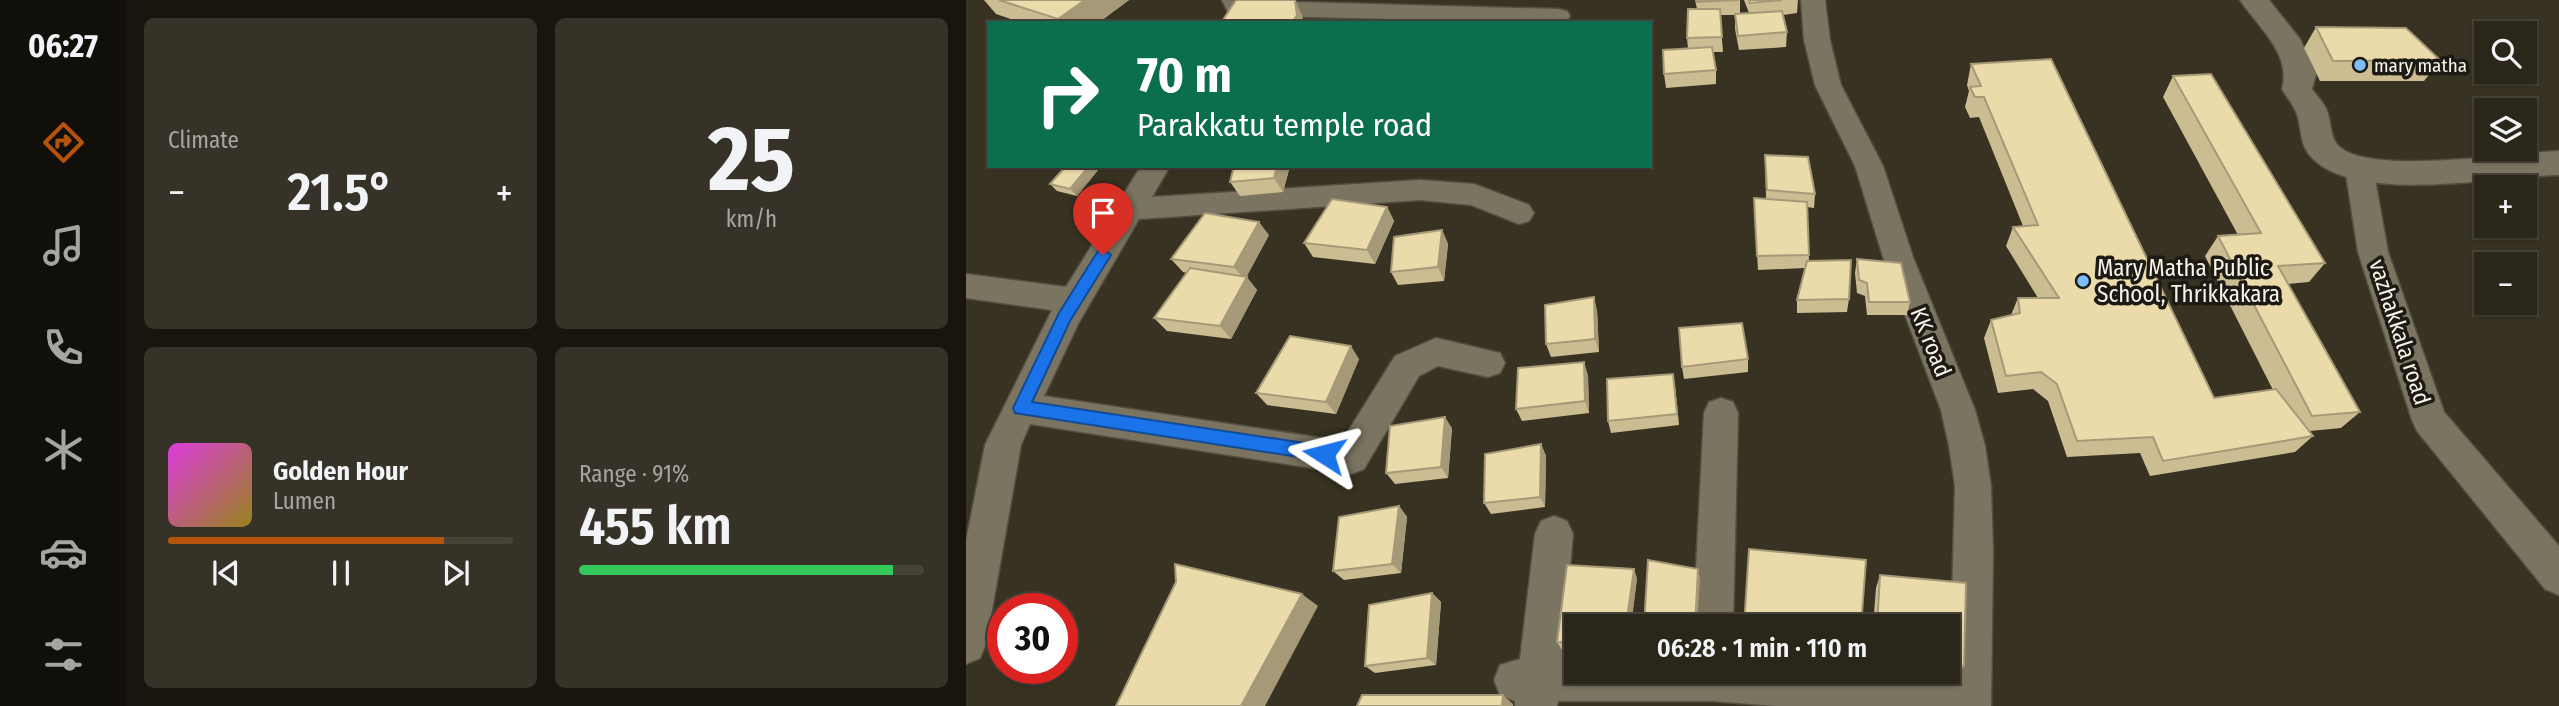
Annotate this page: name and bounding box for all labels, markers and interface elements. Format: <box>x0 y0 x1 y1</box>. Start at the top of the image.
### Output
map controls <box>2474 21 2537 315</box>
button: search <box>2474 21 2537 84</box>
text: 06:27 <box>28 27 98 65</box>
text: 70 m <box>1137 46 1232 105</box>
icon: right <box>1022 49 1113 140</box>
place label: mary matha <box>2374 54 2467 77</box>
marker: mary matha <box>2352 57 2368 73</box>
button: layers <box>2474 98 2537 161</box>
text: 25 <box>708 105 795 214</box>
text: Parakkatu temple road <box>1137 106 1432 144</box>
icon: directions <box>39 118 88 167</box>
text: Climate <box>168 126 239 154</box>
text: 21.5° <box>288 161 393 224</box>
text: − <box>168 170 185 216</box>
text: + <box>496 170 513 216</box>
button: + <box>2474 175 2537 238</box>
pin <box>1073 183 1133 255</box>
icon: arrive <box>1084 194 1122 232</box>
text: km/h <box>726 205 777 233</box>
icon: music <box>39 221 88 270</box>
button: − <box>2474 252 2537 315</box>
place label: Mary Matha Public School, Thrikkakara <box>2097 254 2280 308</box>
street label: vazhakkala road <box>2363 256 2437 408</box>
marker: Mary Matha Public School, Thrikkakara <box>2075 273 2091 289</box>
street label: KK road <box>1904 303 1958 381</box>
icon: phone <box>39 323 88 372</box>
position arrow <box>1287 417 1361 491</box>
icon: climate <box>39 425 88 474</box>
text: Golden Hour <box>273 456 408 487</box>
text: Range · 91% <box>579 460 689 488</box>
text: Lumen <box>273 487 336 515</box>
text: 455 km <box>579 495 732 558</box>
icon: car <box>39 528 88 577</box>
icon: previous <box>207 554 245 592</box>
icon: pause <box>322 554 360 592</box>
icon: next <box>437 554 475 592</box>
speed limit sign: 30 <box>987 593 1078 684</box>
icon: filters <box>39 630 88 679</box>
text: 06:28 · 1 min · 110 m <box>1657 633 1867 664</box>

